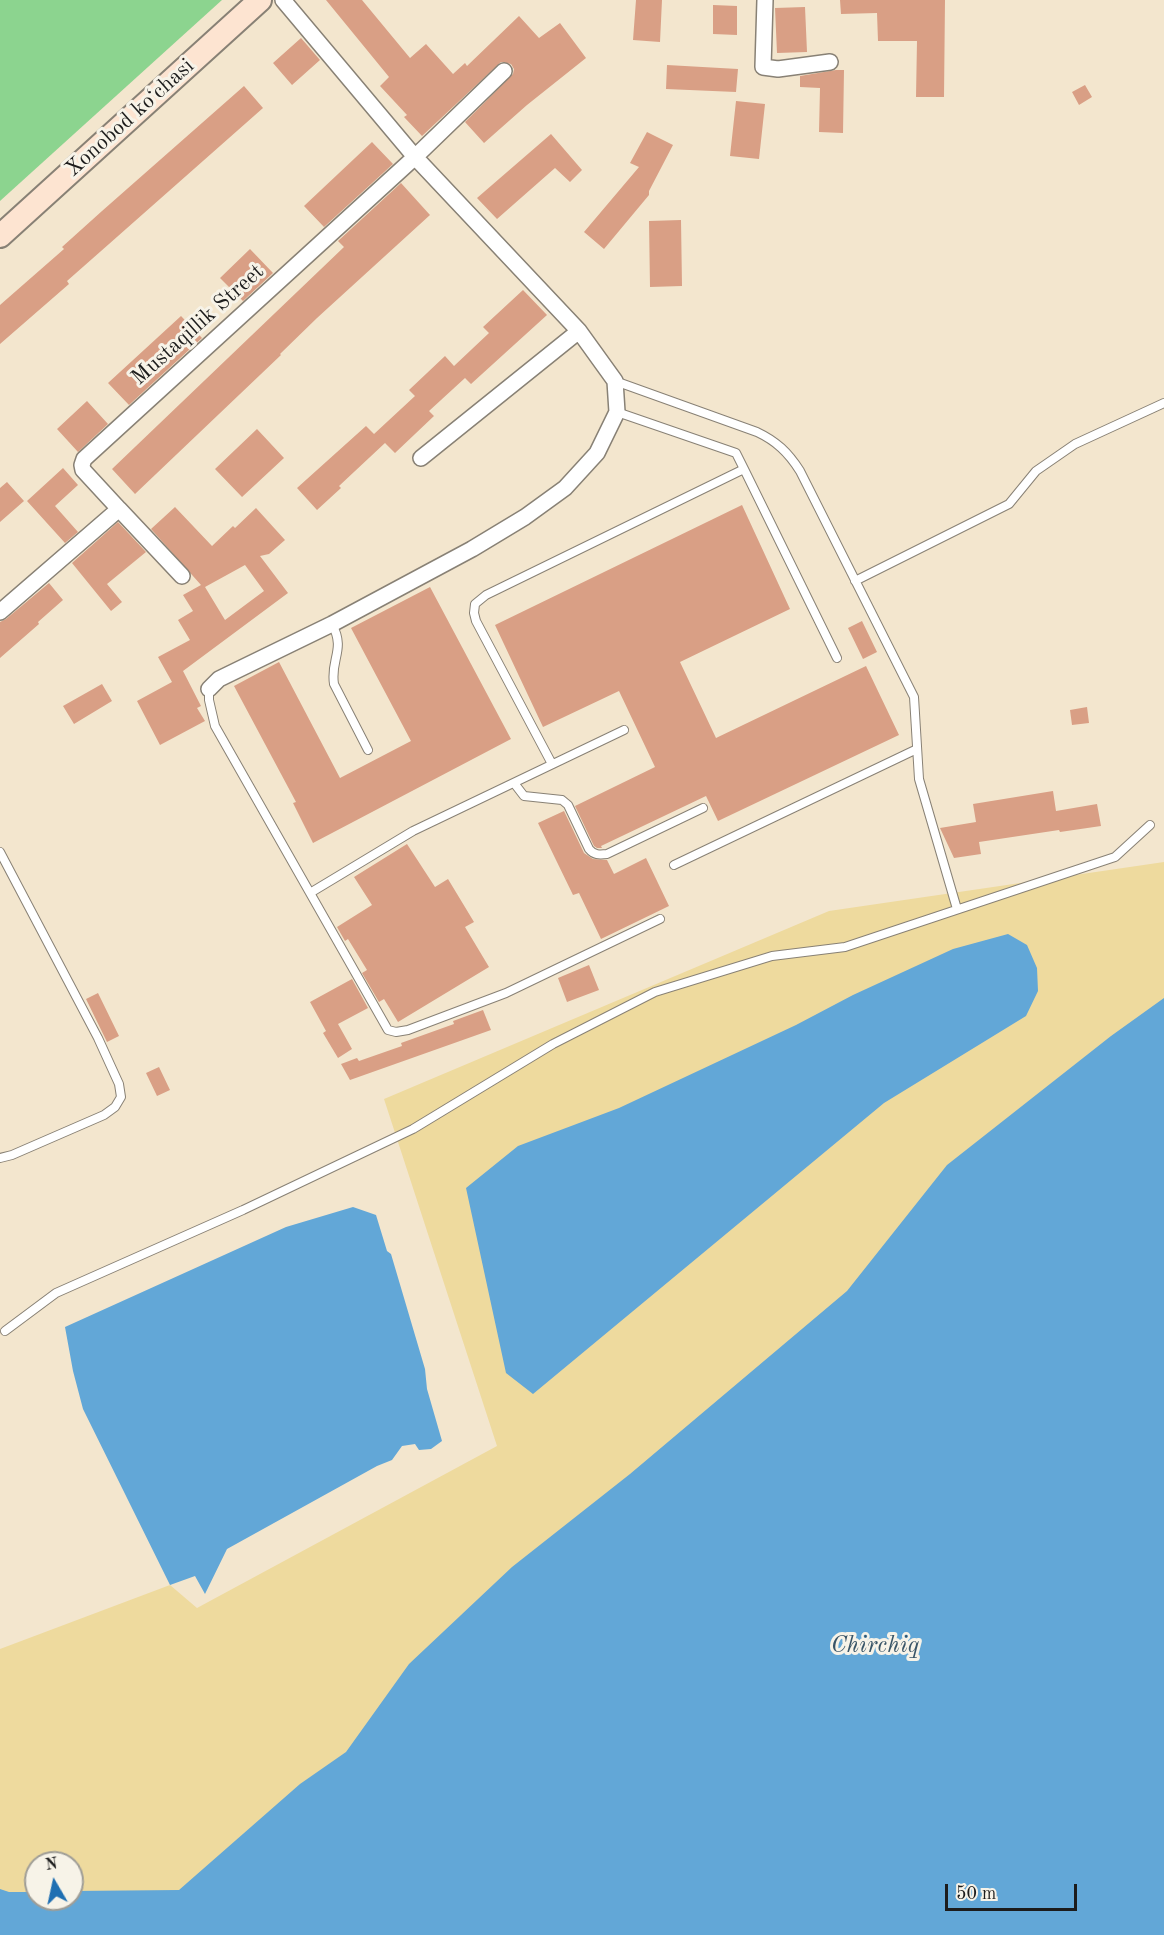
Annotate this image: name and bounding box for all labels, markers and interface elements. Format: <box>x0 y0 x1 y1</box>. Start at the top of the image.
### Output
street label: Xonobod koʻchasi <box>60 53 200 183</box>
street label: Mustaqillik Street <box>126 259 270 391</box>
water label: Chirchiq <box>831 1632 919 1660</box>
north arrow <box>24 1851 84 1911</box>
text: N <box>44 1856 59 1874</box>
scale bar <box>948 1872 1080 1910</box>
text: 50 m <box>956 1885 996 1903</box>

